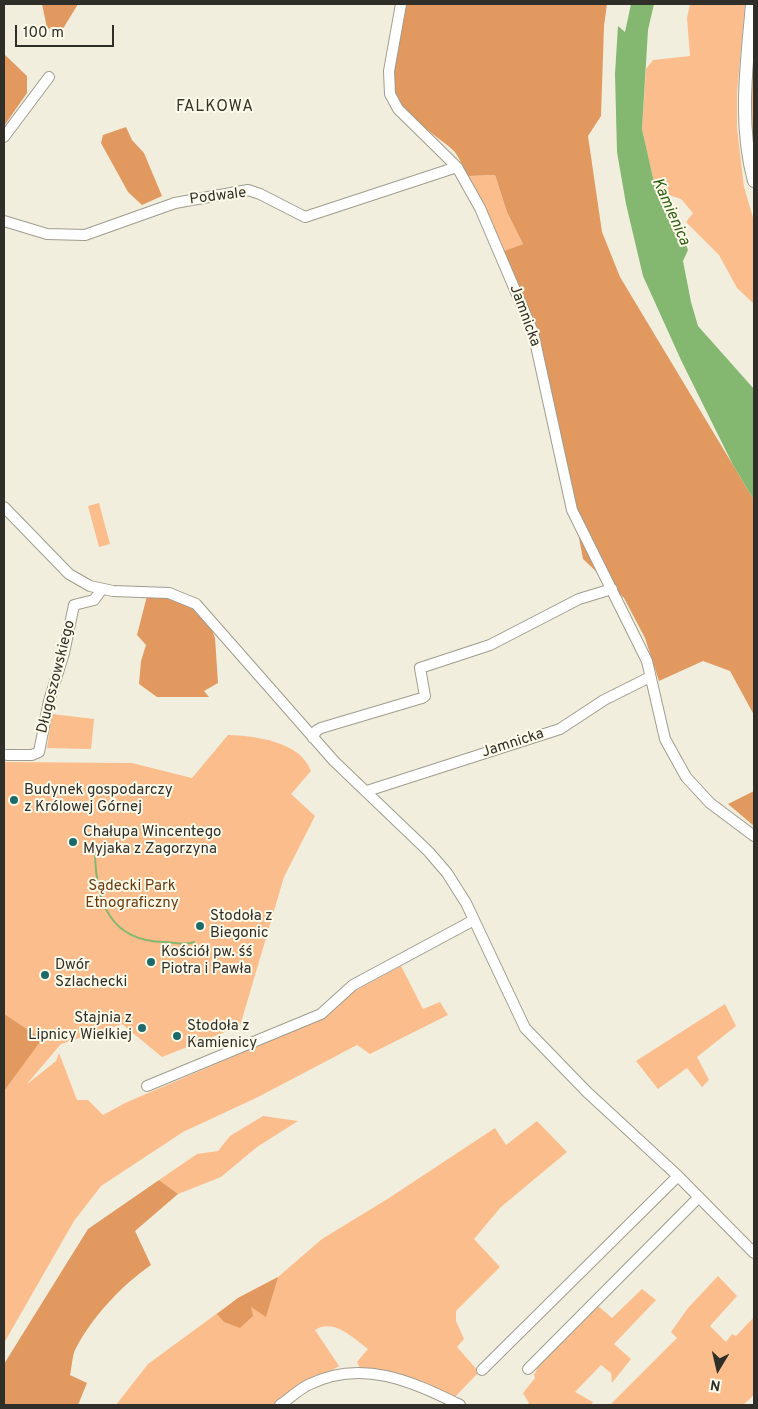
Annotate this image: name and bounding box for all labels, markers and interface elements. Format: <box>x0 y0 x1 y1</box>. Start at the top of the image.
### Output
scale bar <box>18 15 116 47</box>
text: 100 m <box>23 24 64 43</box>
district label: FALKOWA <box>175 98 255 118</box>
water label: Kamienica <box>647 175 693 249</box>
street label: Podwale <box>189 185 247 209</box>
street label: Jamnicka <box>505 283 543 349</box>
street label: Długoszowskiego <box>34 618 80 736</box>
street label: Jamnicka <box>480 725 546 763</box>
place label: Budynek gospodarczy z Królowej Górnej <box>24 782 173 817</box>
marker: Budynek gospodarczy z Królowej Górnej <box>8 794 20 806</box>
place label: Chałupa Wincentego Myjaka z Zagorzyna <box>83 824 221 859</box>
marker: Chałupa Wincentego Myjaka z Zagorzyna <box>67 836 79 848</box>
park label: Sądecki Park Etnograficzny <box>85 878 179 913</box>
place label: Stodoła z Biegonic <box>210 908 273 943</box>
marker: Stodoła z Biegonic <box>194 920 206 932</box>
place label: Kościół pw. śś Piotra i Pawła <box>161 944 252 979</box>
marker: Kościół pw. śś Piotra i Pawła <box>145 956 157 968</box>
place label: Dwór Szlachecki <box>55 957 127 992</box>
marker: Dwór Szlachecki <box>39 969 51 981</box>
place label: Stajnia z Lipnicy Wielkiej <box>28 1010 132 1045</box>
place label: Stodoła z Kamienicy <box>187 1018 257 1053</box>
marker: Stajnia z Lipnicy Wielkiej <box>136 1022 148 1034</box>
marker: Stodoła z Kamienicy <box>171 1030 183 1042</box>
north arrow <box>693 1344 743 1394</box>
text: N <box>709 1375 722 1393</box>

